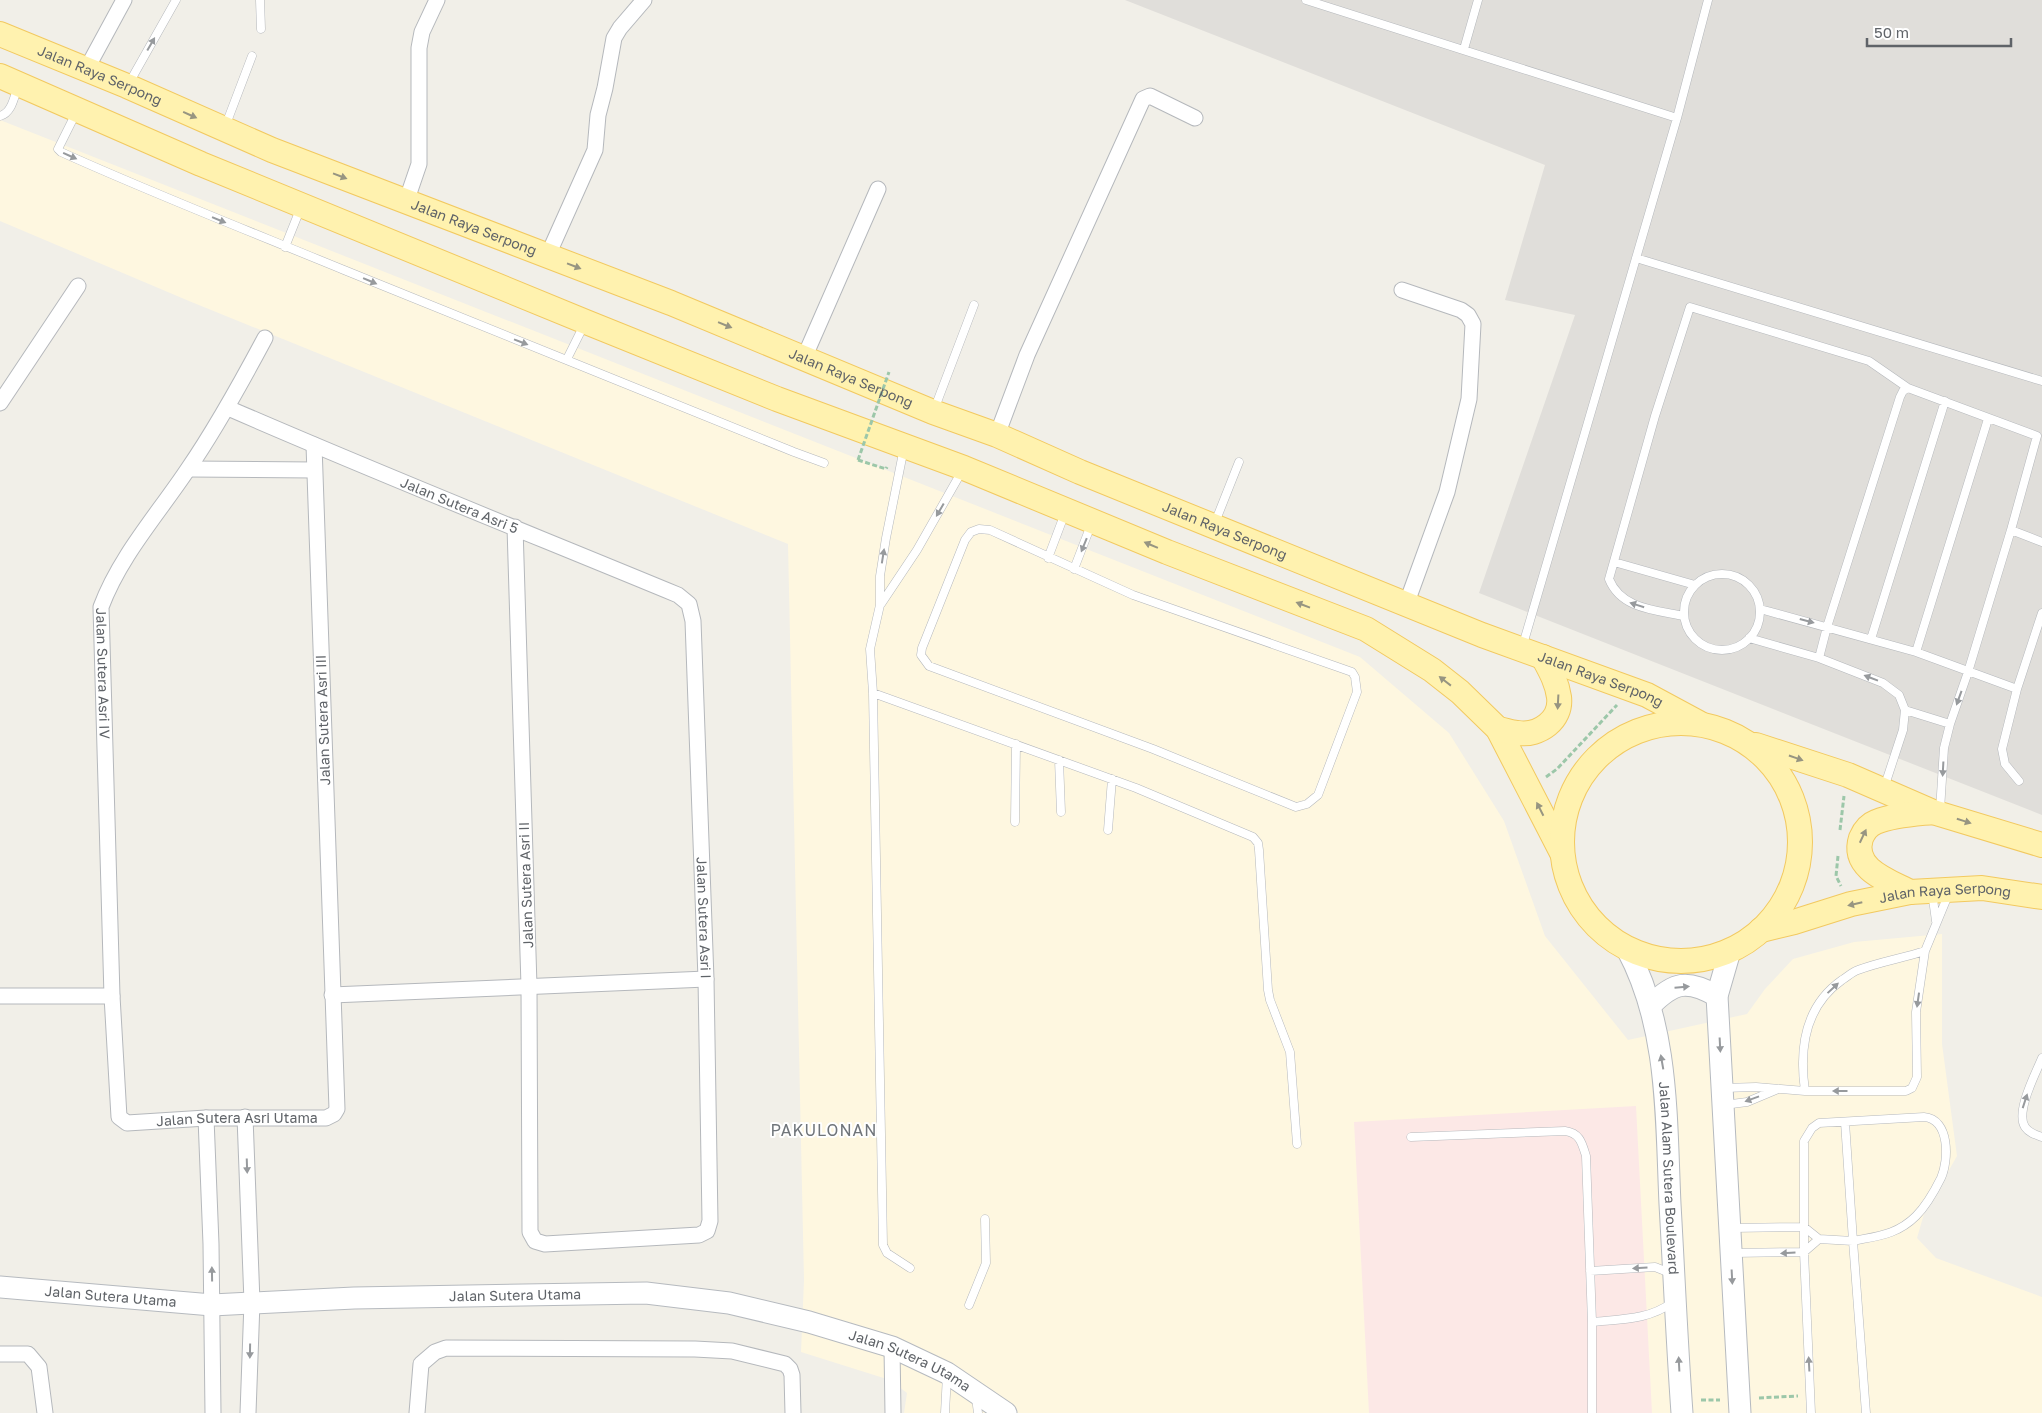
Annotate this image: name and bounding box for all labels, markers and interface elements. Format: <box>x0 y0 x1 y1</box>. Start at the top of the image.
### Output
scale bar <box>1867 15 2011 47</box>
text: 50 m <box>1874 23 1909 41</box>
one-way arrow <box>147 37 156 50</box>
street label: Jalan Raya Serpong <box>35 41 165 108</box>
one-way arrow <box>183 111 197 119</box>
one-way arrow <box>63 152 77 160</box>
one-way arrow <box>333 172 348 180</box>
street label: Jalan Raya Serpong <box>409 195 539 259</box>
one-way arrow <box>212 217 227 224</box>
one-way arrow <box>566 262 581 270</box>
one-way arrow <box>363 277 378 285</box>
one-way arrow <box>718 322 732 330</box>
one-way arrow <box>513 339 528 346</box>
street label: Jalan Raya Serpong <box>787 344 916 411</box>
street label: Jalan Sutera Asri 5 <box>398 473 521 537</box>
street label: Jalan Raya Serpong <box>1160 497 1290 563</box>
one-way arrow <box>936 502 944 517</box>
one-way arrow <box>1079 537 1087 552</box>
one-way arrow <box>1144 541 1158 549</box>
one-way arrow <box>880 548 888 564</box>
one-way arrow <box>1629 600 1644 608</box>
one-way arrow <box>1295 601 1310 608</box>
street label: Jalan Sutera Asri IV <box>93 607 114 740</box>
one-way arrow <box>1799 617 1814 625</box>
street label: Jalan Raya Serpong <box>1536 647 1667 710</box>
street label: Jalan Sutera Asri III <box>312 654 333 786</box>
one-way arrow <box>1863 674 1878 682</box>
one-way arrow <box>1439 675 1452 686</box>
one-way arrow <box>1955 691 1963 706</box>
one-way arrow <box>1553 695 1561 711</box>
one-way arrow <box>1789 755 1804 763</box>
one-way arrow <box>1938 761 1946 777</box>
one-way arrow <box>1536 802 1544 817</box>
one-way arrow <box>1957 818 1972 826</box>
street label: Jalan Sutera Asri II <box>515 822 536 948</box>
one-way arrow <box>1859 829 1867 844</box>
street label: Jalan Sutera Asri I <box>694 857 715 979</box>
street label: Jalan Raya Serpong <box>1877 879 2012 906</box>
one-way arrow <box>1848 900 1863 908</box>
one-way arrow <box>1827 982 1839 994</box>
one-way arrow <box>1674 983 1690 991</box>
one-way arrow <box>1913 992 1921 1008</box>
one-way arrow <box>1716 1037 1724 1053</box>
one-way arrow <box>1658 1054 1666 1070</box>
street label: Jalan Alam Sutera Boulevard <box>1656 1081 1683 1275</box>
one-way arrow <box>1832 1087 1848 1095</box>
one-way arrow <box>2022 1094 2029 1109</box>
one-way arrow <box>1744 1096 1759 1104</box>
street label: Jalan Sutera Asri Utama <box>156 1109 318 1129</box>
district label: PAKULONAN <box>770 1120 878 1140</box>
one-way arrow <box>243 1158 251 1174</box>
one-way arrow <box>1779 1249 1795 1257</box>
one-way arrow <box>1632 1265 1648 1273</box>
one-way arrow <box>208 1266 216 1282</box>
one-way arrow <box>1729 1269 1737 1285</box>
street label: Jalan Sutera Utama <box>44 1282 177 1310</box>
street label: Jalan Sutera Utama <box>449 1285 581 1304</box>
street label: Jalan Sutera Utama <box>847 1326 974 1395</box>
one-way arrow <box>246 1343 254 1359</box>
one-way arrow <box>1674 1356 1682 1372</box>
one-way arrow <box>1805 1356 1813 1372</box>

